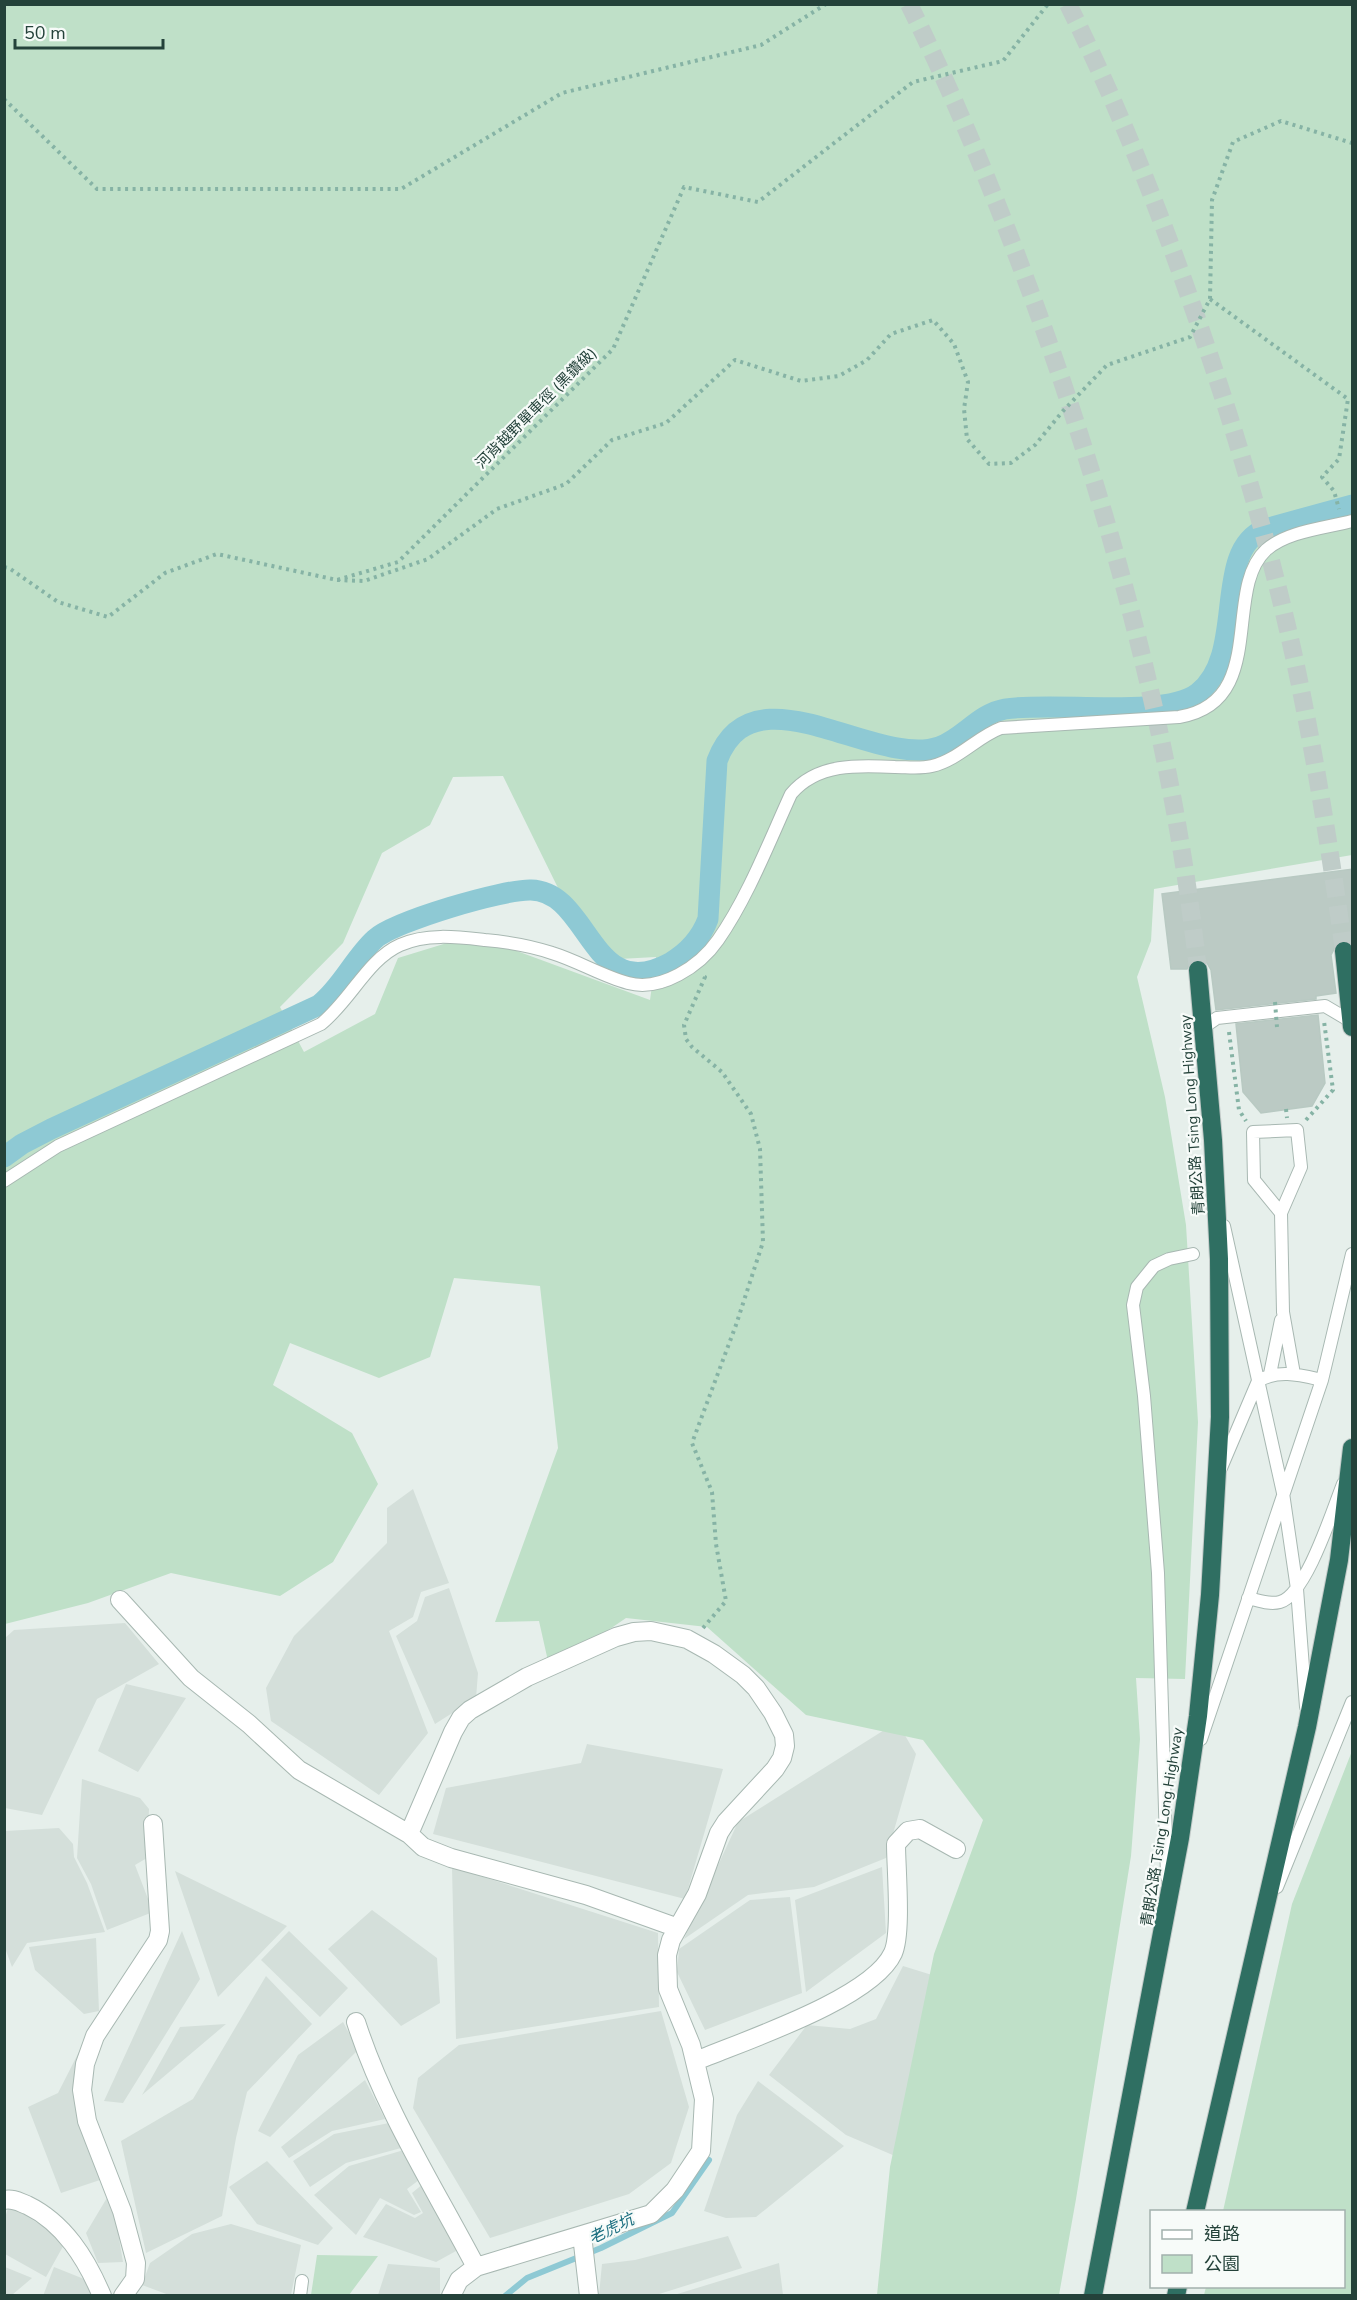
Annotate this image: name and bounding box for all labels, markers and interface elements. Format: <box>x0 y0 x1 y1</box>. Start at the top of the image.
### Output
scale bar <box>15 12 164 50</box>
text: 50 m <box>24 21 66 45</box>
street label: 河背越野單車徑 (黑鑽級) <box>471 343 601 473</box>
street label: 青朗公路 Tsing Long Highway <box>1175 1014 1209 1216</box>
street label: 青朗公路 Tsing Long Highway <box>1136 1726 1188 1928</box>
water label: 老虎坑 <box>585 2208 640 2249</box>
legend <box>1150 2210 1345 2288</box>
text: 道路 <box>1204 2222 1240 2246</box>
text: 公園 <box>1204 2252 1240 2276</box>

